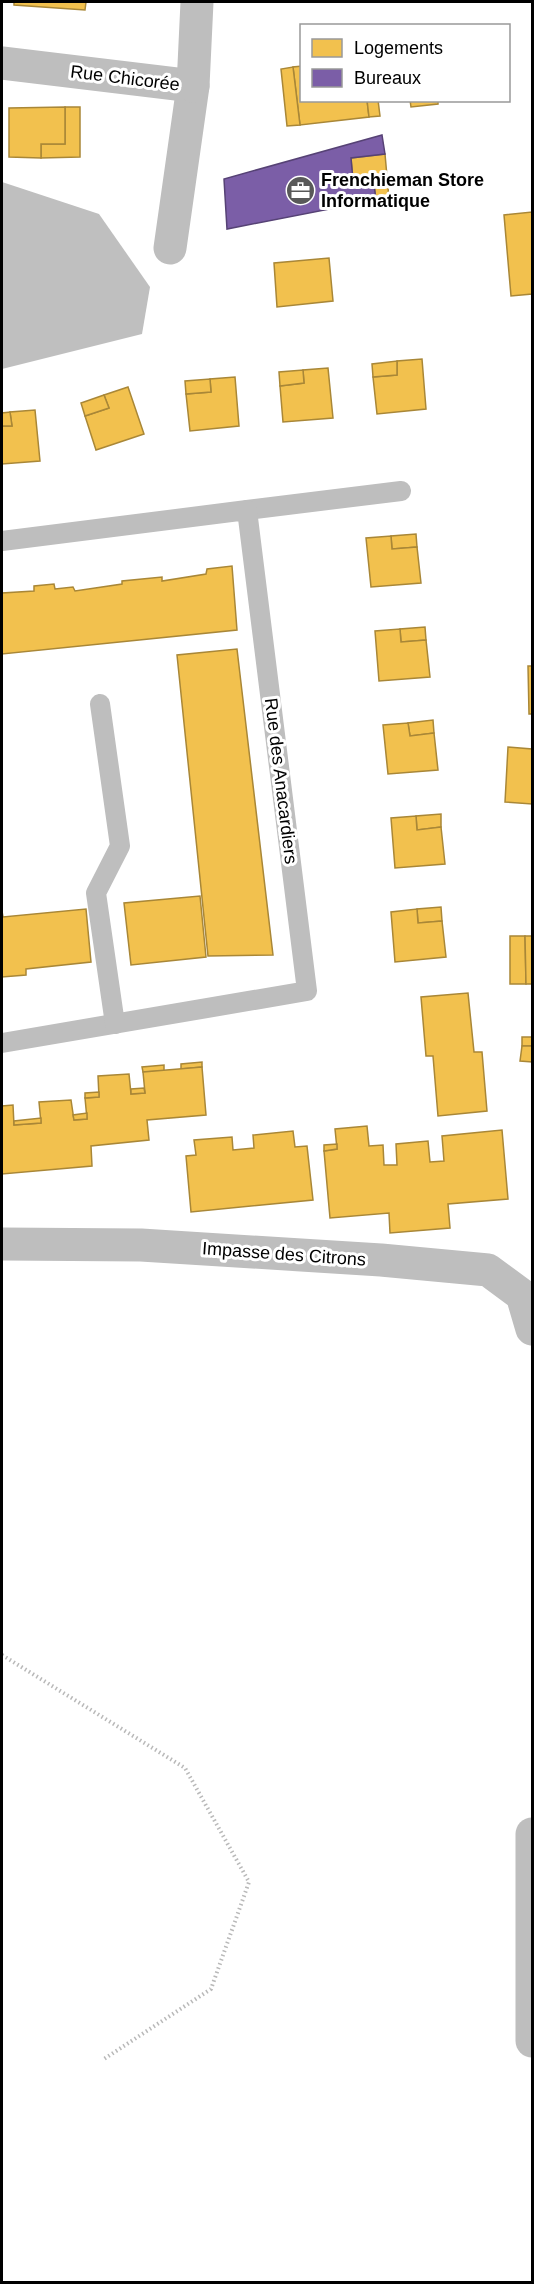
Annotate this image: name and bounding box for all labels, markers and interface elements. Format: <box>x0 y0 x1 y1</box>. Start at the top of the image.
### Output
legend <box>300 24 510 102</box>
text: Logements <box>354 38 443 58</box>
street label: Rue Chicorée <box>69 61 181 95</box>
text: Bureaux <box>354 68 421 88</box>
place label: Frenchieman Store Informatique <box>321 170 484 211</box>
office icon: Frenchieman Store Informatique <box>284 174 316 206</box>
street label: Rue des Anacardiers <box>261 697 301 865</box>
street label: Impasse des Citrons <box>201 1238 367 1270</box>

